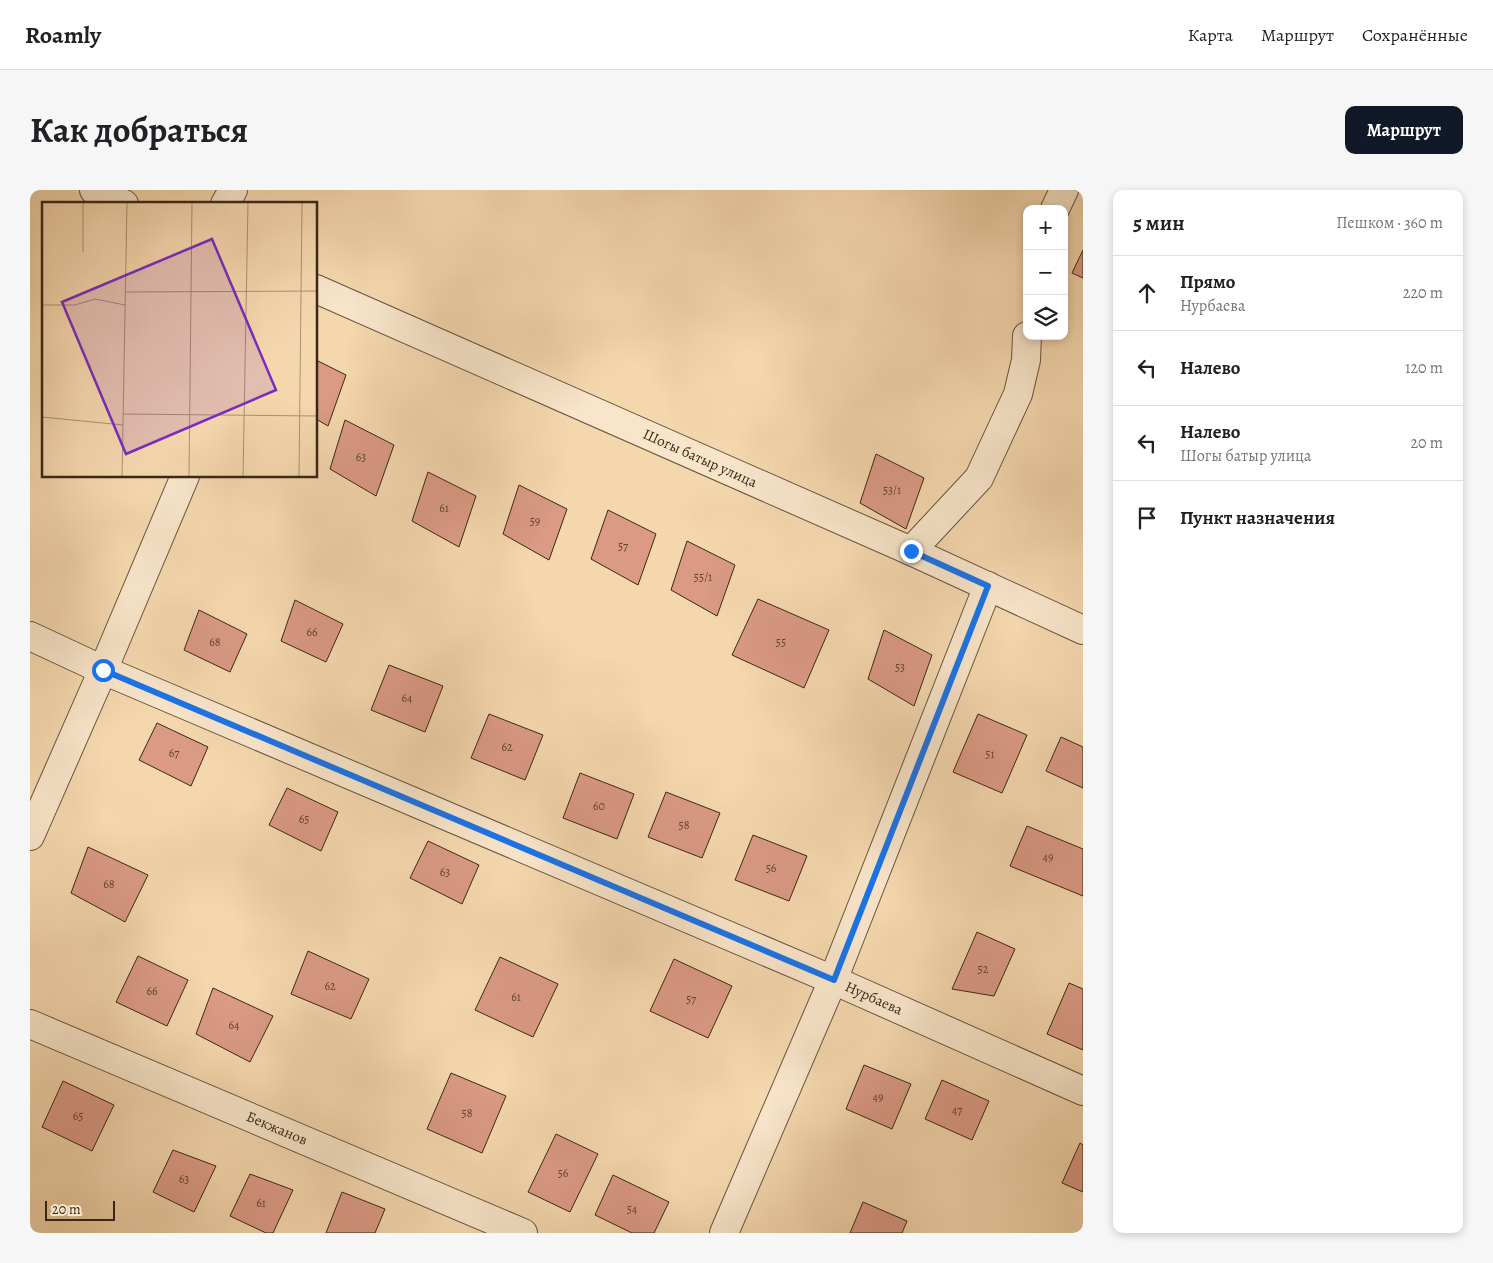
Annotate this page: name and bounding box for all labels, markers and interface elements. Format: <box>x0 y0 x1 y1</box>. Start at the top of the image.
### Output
text: Roamly <box>25 19 101 51</box>
text: Карта <box>1188 23 1233 47</box>
text: Маршрут <box>1261 23 1334 47</box>
text: Сохранённые <box>1362 23 1468 47</box>
text: Как добраться <box>30 106 248 154</box>
button: Маршрут <box>1345 106 1463 154</box>
inset map <box>42 202 318 478</box>
map controls <box>1023 205 1068 340</box>
button: + <box>1023 205 1068 250</box>
text: 5 мин <box>1133 209 1185 237</box>
text: Пешком · 360 m <box>1336 212 1443 234</box>
button: − <box>1023 250 1068 295</box>
text: Прямо <box>1180 269 1235 295</box>
icon: ahead <box>1133 279 1161 307</box>
text: 220 m <box>1403 282 1443 304</box>
button: layers <box>1023 295 1068 340</box>
text: Нурбаева <box>1180 295 1245 317</box>
icon: left <box>1133 354 1161 382</box>
text: Налево <box>1180 355 1240 381</box>
text: 120 m <box>1405 357 1443 379</box>
text: Налево <box>1180 419 1240 445</box>
street label: Шогы батыр улица <box>640 424 760 492</box>
icon: left <box>1133 429 1161 457</box>
text: 20 m <box>1410 432 1443 454</box>
text: Шогы батыр улица <box>1180 445 1311 467</box>
house number: 63 <box>356 449 366 465</box>
house number: 53/1 <box>883 482 901 498</box>
house number: 61 <box>439 500 449 516</box>
icon: arrive <box>1133 504 1161 532</box>
text: Пункт назначения <box>1180 505 1335 531</box>
house number: 59 <box>530 513 540 529</box>
house number: 57 <box>618 538 629 554</box>
route end <box>900 540 923 563</box>
house number: 55/1 <box>694 569 712 585</box>
house number: 66 <box>306 624 318 640</box>
house number: 68 <box>209 634 221 650</box>
house number: 55 <box>776 634 786 650</box>
route start <box>92 659 115 682</box>
house number: 53 <box>895 659 905 675</box>
house number: 64 <box>402 690 413 706</box>
house number: 62 <box>501 739 513 755</box>
house number: 67 <box>169 745 180 761</box>
house number: 51 <box>985 746 995 762</box>
house number: 60 <box>593 798 605 814</box>
house number: 65 <box>299 811 309 827</box>
house number: 58 <box>679 817 690 833</box>
house number: 49 <box>1043 849 1053 865</box>
house number: 56 <box>766 860 777 876</box>
house number: 63 <box>440 864 450 880</box>
house number: 68 <box>103 876 115 892</box>
house number: 52 <box>978 961 989 977</box>
street label: Нурбаева <box>842 976 906 1020</box>
house number: 62 <box>324 978 336 994</box>
house number: 66 <box>146 983 158 999</box>
house number: 61 <box>511 989 521 1005</box>
house number: 57 <box>686 991 697 1007</box>
house number: 64 <box>229 1017 240 1033</box>
house number: 49 <box>873 1089 883 1105</box>
house number: 47 <box>952 1102 963 1118</box>
house number: 58 <box>462 1105 473 1121</box>
street label: Бекжанов <box>243 1106 311 1150</box>
house number: 65 <box>73 1108 83 1124</box>
house number: 56 <box>558 1165 569 1181</box>
house number: 63 <box>179 1171 189 1187</box>
house number: 61 <box>256 1195 266 1211</box>
scale bar <box>45 1198 115 1221</box>
text: 20 m <box>52 1200 81 1219</box>
house number: 54 <box>627 1201 638 1217</box>

